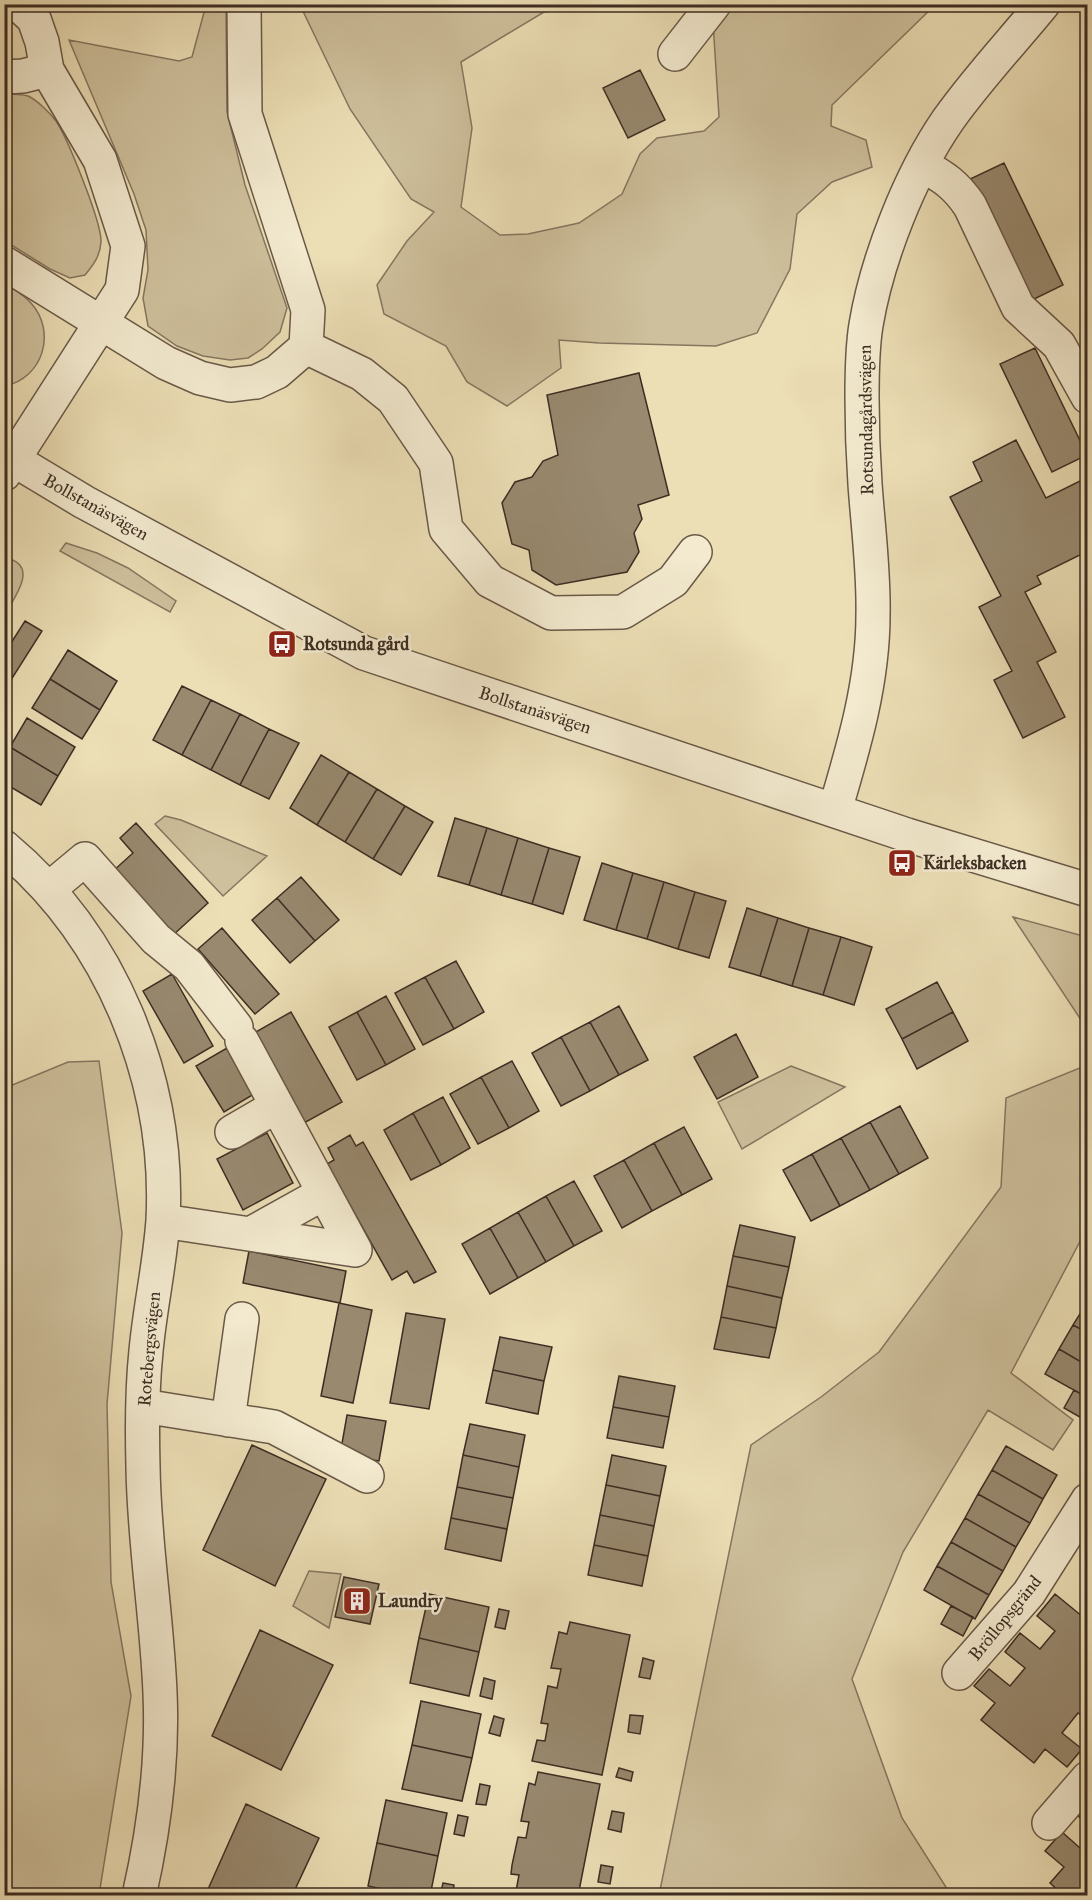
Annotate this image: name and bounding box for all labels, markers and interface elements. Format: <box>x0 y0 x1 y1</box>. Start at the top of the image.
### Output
street label: Rotsundagårdsvägen <box>854 344 879 496</box>
street label: Bollstanäsvägen <box>39 469 153 546</box>
bus stop icon: Rotsunda gård <box>266 628 298 660</box>
place label: Rotsunda gård <box>303 633 410 656</box>
street label: Bollstanäsvägen <box>476 681 594 740</box>
bus stop icon: Kärleksbacken <box>886 847 918 879</box>
place label: Kärleksbacken <box>923 852 1027 874</box>
street label: Rotebergsvägen <box>133 1290 166 1408</box>
street label: Bröllopsgränd <box>964 1571 1047 1666</box>
building icon: Laundry <box>341 1585 373 1617</box>
place label: Laundry <box>378 1590 444 1613</box>

